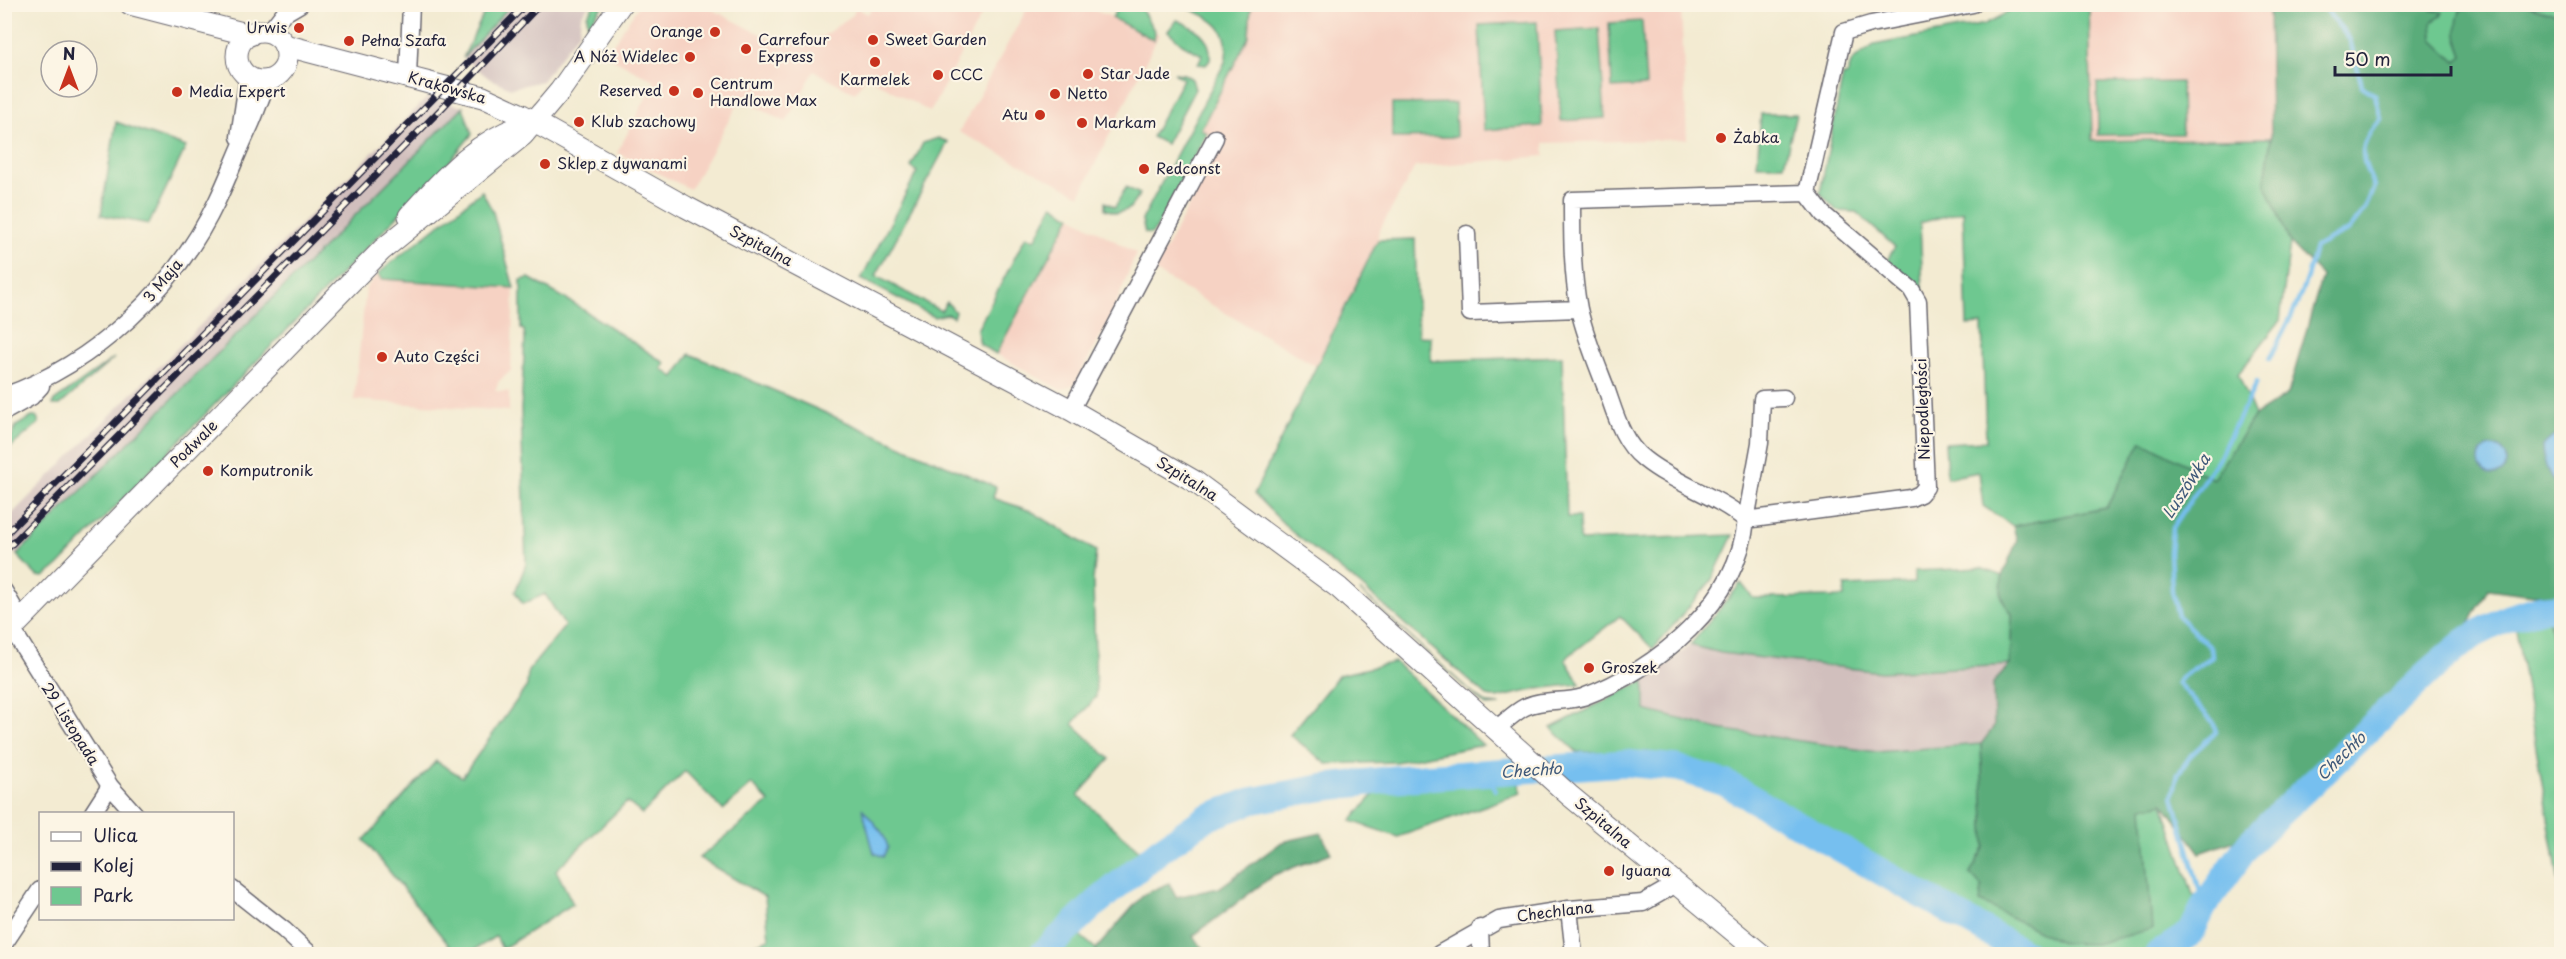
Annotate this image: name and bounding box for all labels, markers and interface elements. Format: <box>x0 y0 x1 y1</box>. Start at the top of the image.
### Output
place label: Urwis <box>246 15 287 38</box>
place label: Orange <box>650 19 703 42</box>
marker: Urwis <box>292 21 306 35</box>
marker: Orange <box>708 25 722 39</box>
place label: Carrefour Express <box>758 27 829 67</box>
place label: Sweet Garden <box>885 27 987 50</box>
place label: Pełna Szafa <box>361 28 447 51</box>
marker: Sweet Garden <box>866 33 880 47</box>
marker: Pełna Szafa <box>342 34 356 48</box>
north arrow <box>39 39 99 99</box>
scale bar <box>2335 39 2450 77</box>
text: N <box>63 41 75 65</box>
marker: Carrefour Express <box>739 42 753 56</box>
place label: A Nóż Widelec <box>574 44 678 67</box>
text: 50 m <box>2344 45 2391 72</box>
marker: A Nóż Widelec <box>683 50 697 64</box>
marker: Karmelek <box>868 55 882 69</box>
place label: Star Jade <box>1100 61 1170 84</box>
place label: CCC <box>950 62 983 85</box>
street label: Krakowska <box>406 64 490 109</box>
place label: Karmelek <box>840 67 910 90</box>
marker: Star Jade <box>1081 67 1095 81</box>
marker: CCC <box>931 68 945 82</box>
place label: Centrum Handlowe Max <box>710 71 817 111</box>
place label: Reserved <box>599 78 662 101</box>
place label: Media Expert <box>189 79 286 102</box>
place label: Netto <box>1067 81 1108 104</box>
marker: Reserved <box>667 84 681 98</box>
marker: Media Expert <box>170 85 184 99</box>
marker: Centrum Handlowe Max <box>691 86 705 100</box>
marker: Netto <box>1048 87 1062 101</box>
place label: Atu <box>1002 102 1028 125</box>
marker: Atu <box>1033 108 1047 122</box>
place label: Klub szachowy <box>591 109 696 132</box>
place label: Markam <box>1094 110 1156 133</box>
marker: Klub szachowy <box>572 115 586 129</box>
marker: Markam <box>1075 116 1089 130</box>
place label: Żabka <box>1733 125 1780 148</box>
marker: Żabka <box>1714 131 1728 145</box>
place label: Sklep z dywanami <box>557 151 687 174</box>
place label: Redconst <box>1156 156 1220 179</box>
marker: Sklep z dywanami <box>538 157 552 171</box>
marker: Redconst <box>1137 162 1151 176</box>
street label: Szpitalna <box>726 218 798 271</box>
street label: 3 Maja <box>137 253 187 307</box>
place label: Auto Części <box>394 344 479 367</box>
marker: Auto Części <box>375 350 389 364</box>
street label: Niepodległości <box>1908 358 1935 460</box>
street label: Podwale <box>164 414 222 472</box>
water label: Luszówka <box>2155 447 2216 523</box>
street label: Szpitalna <box>1153 450 1224 506</box>
place label: Komputronik <box>220 458 313 481</box>
marker: Komputronik <box>201 464 215 478</box>
place label: Groszek <box>1601 655 1658 678</box>
marker: Groszek <box>1582 661 1596 675</box>
street label: 29 Listopada <box>37 677 106 770</box>
water label: Chechło <box>2310 725 2371 785</box>
water label: Chechło <box>1500 755 1563 783</box>
street label: Szpitalna <box>1570 791 1638 853</box>
legend <box>39 812 234 920</box>
text: Ulica <box>93 821 138 848</box>
text: Kolej <box>93 851 134 878</box>
place label: Iguana <box>1621 858 1671 881</box>
marker: Iguana <box>1602 864 1616 878</box>
text: Park <box>93 881 133 908</box>
street label: Chechlana <box>1515 894 1595 927</box>

